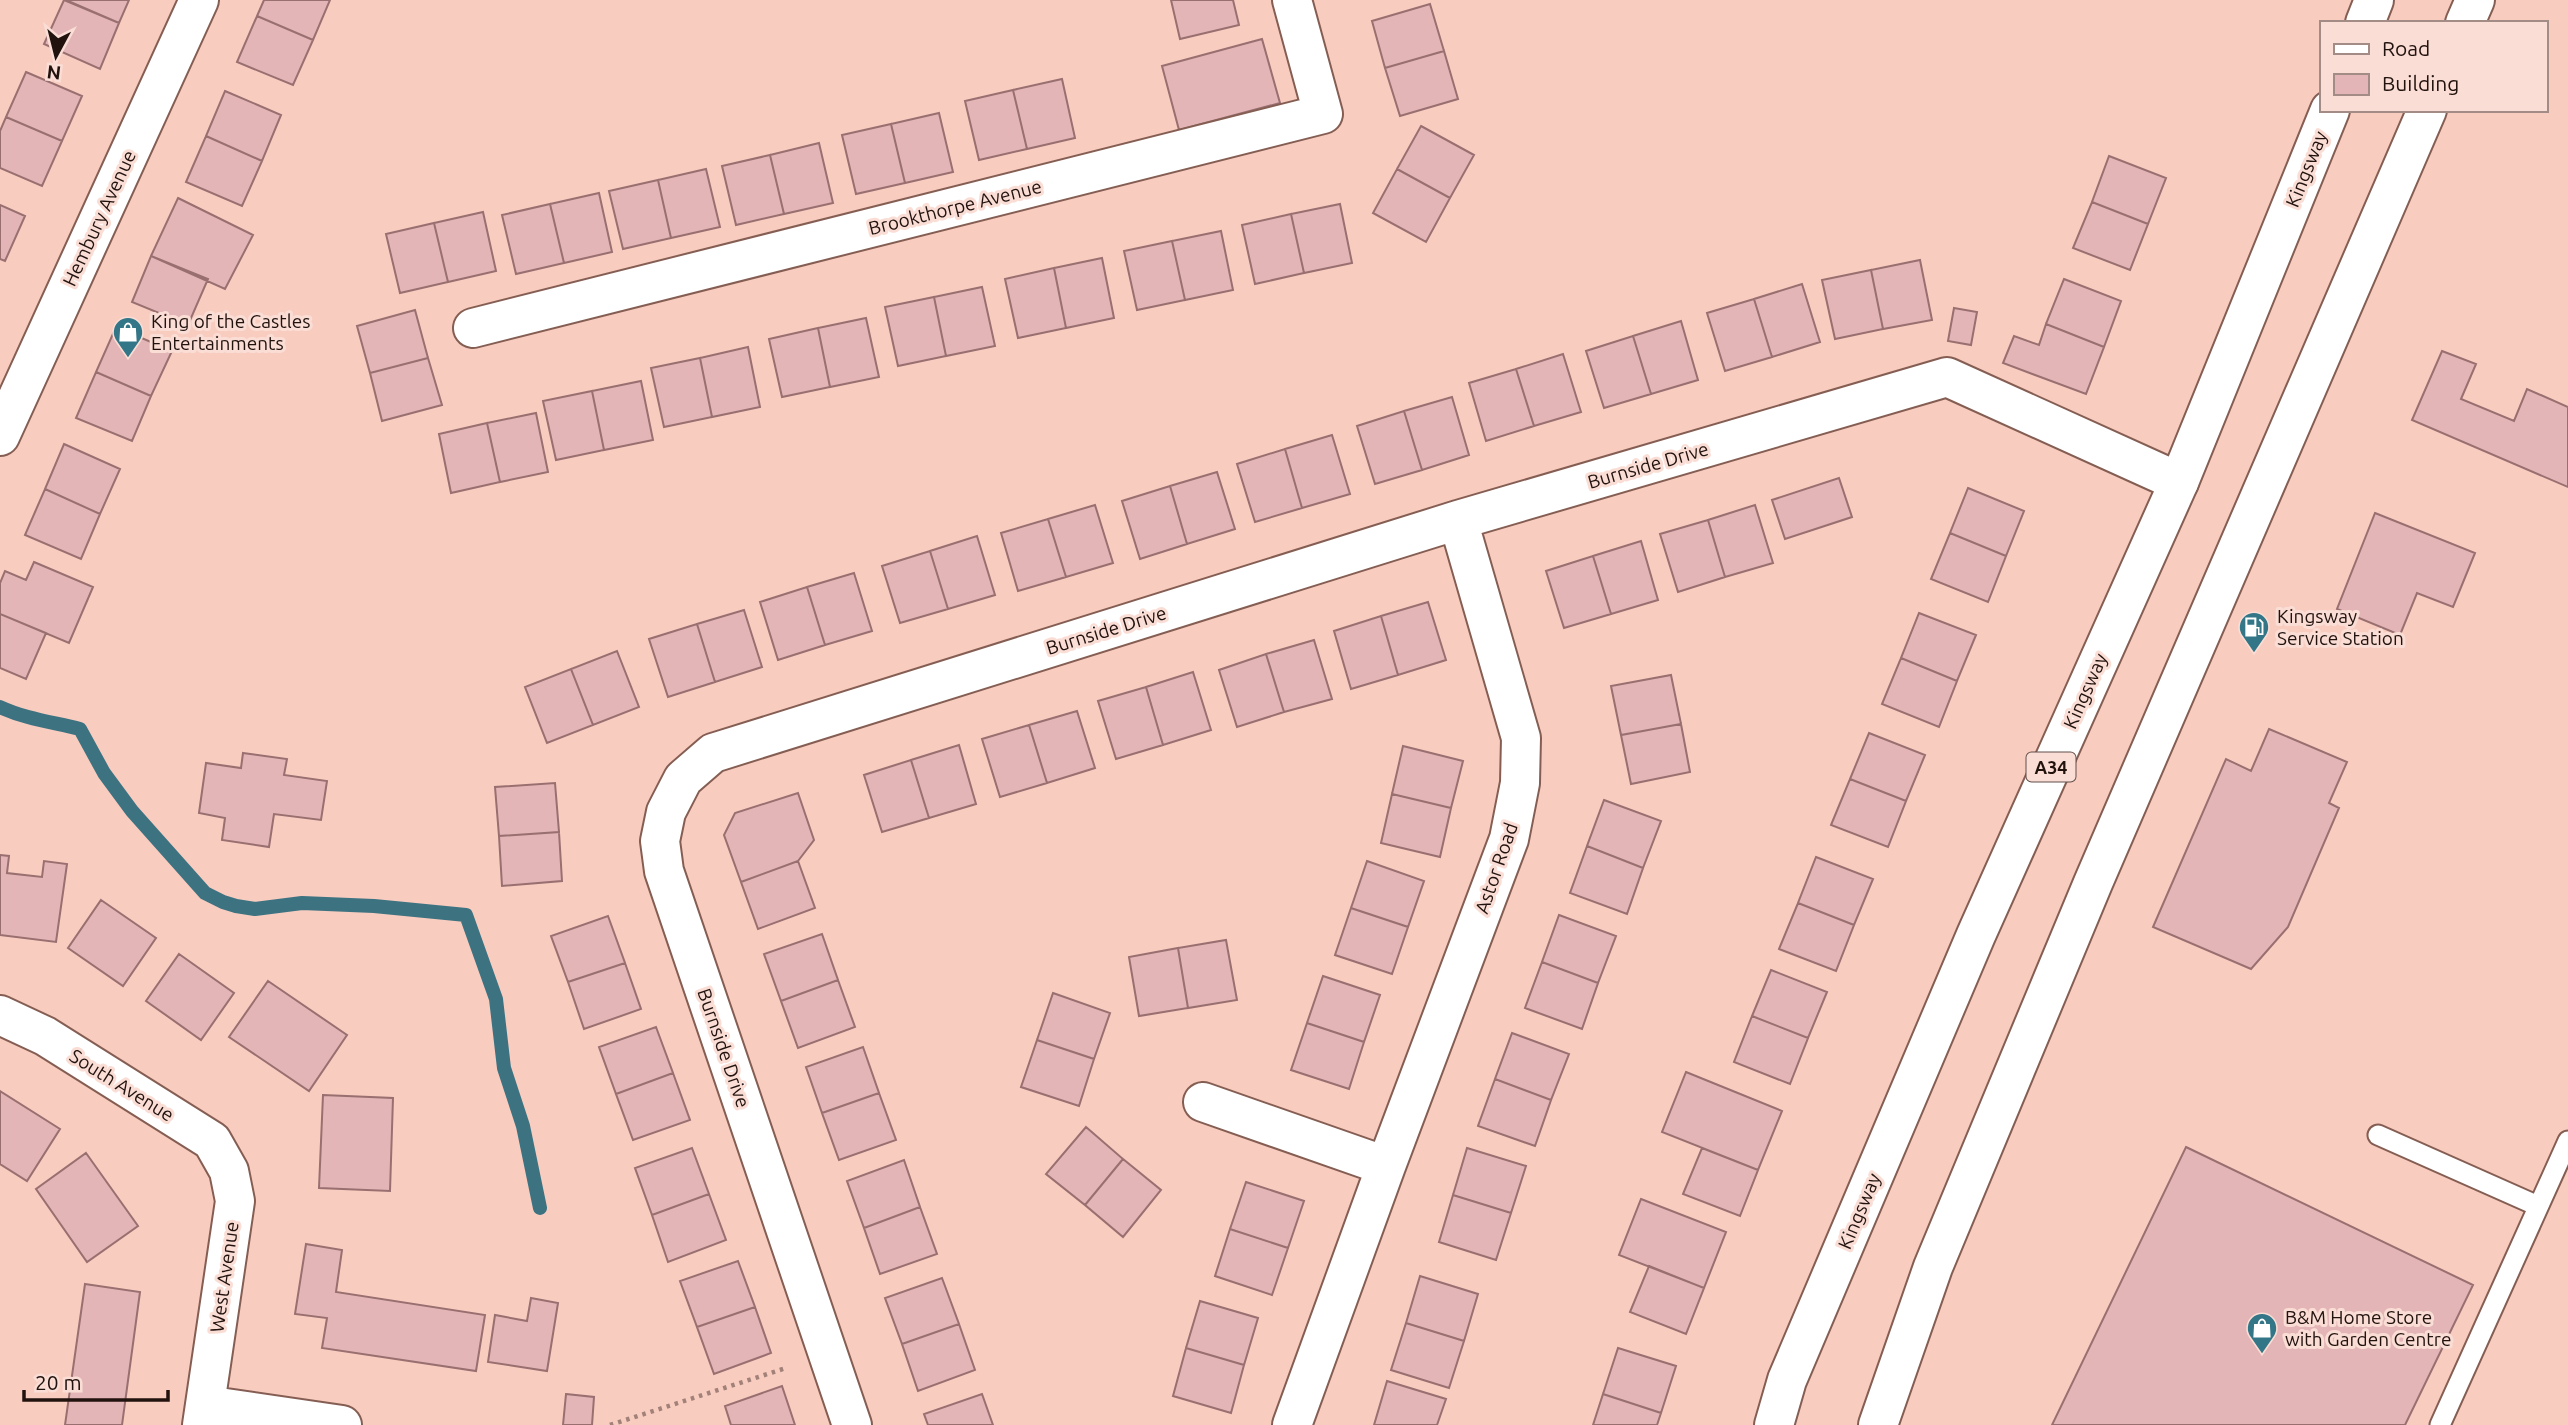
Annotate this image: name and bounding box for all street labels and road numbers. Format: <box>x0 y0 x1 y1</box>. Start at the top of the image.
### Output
street label: Kingsway <box>2281 128 2331 210</box>
street label: Hembury Avenue <box>58 147 140 289</box>
street label: Brookthorpe Avenue <box>866 175 1044 239</box>
street label: Burnside Drive <box>1585 437 1711 493</box>
street label: Burnside Drive <box>1043 601 1169 659</box>
street label: Kingsway <box>2059 650 2111 732</box>
road number: A34 <box>2026 752 2076 782</box>
street label: Astor Road <box>1470 820 1522 916</box>
street label: Burnside Drive <box>693 985 755 1111</box>
street label: South Avenue <box>66 1044 178 1126</box>
street label: Kingsway <box>1833 1170 1885 1252</box>
street label: West Avenue <box>205 1220 243 1334</box>

